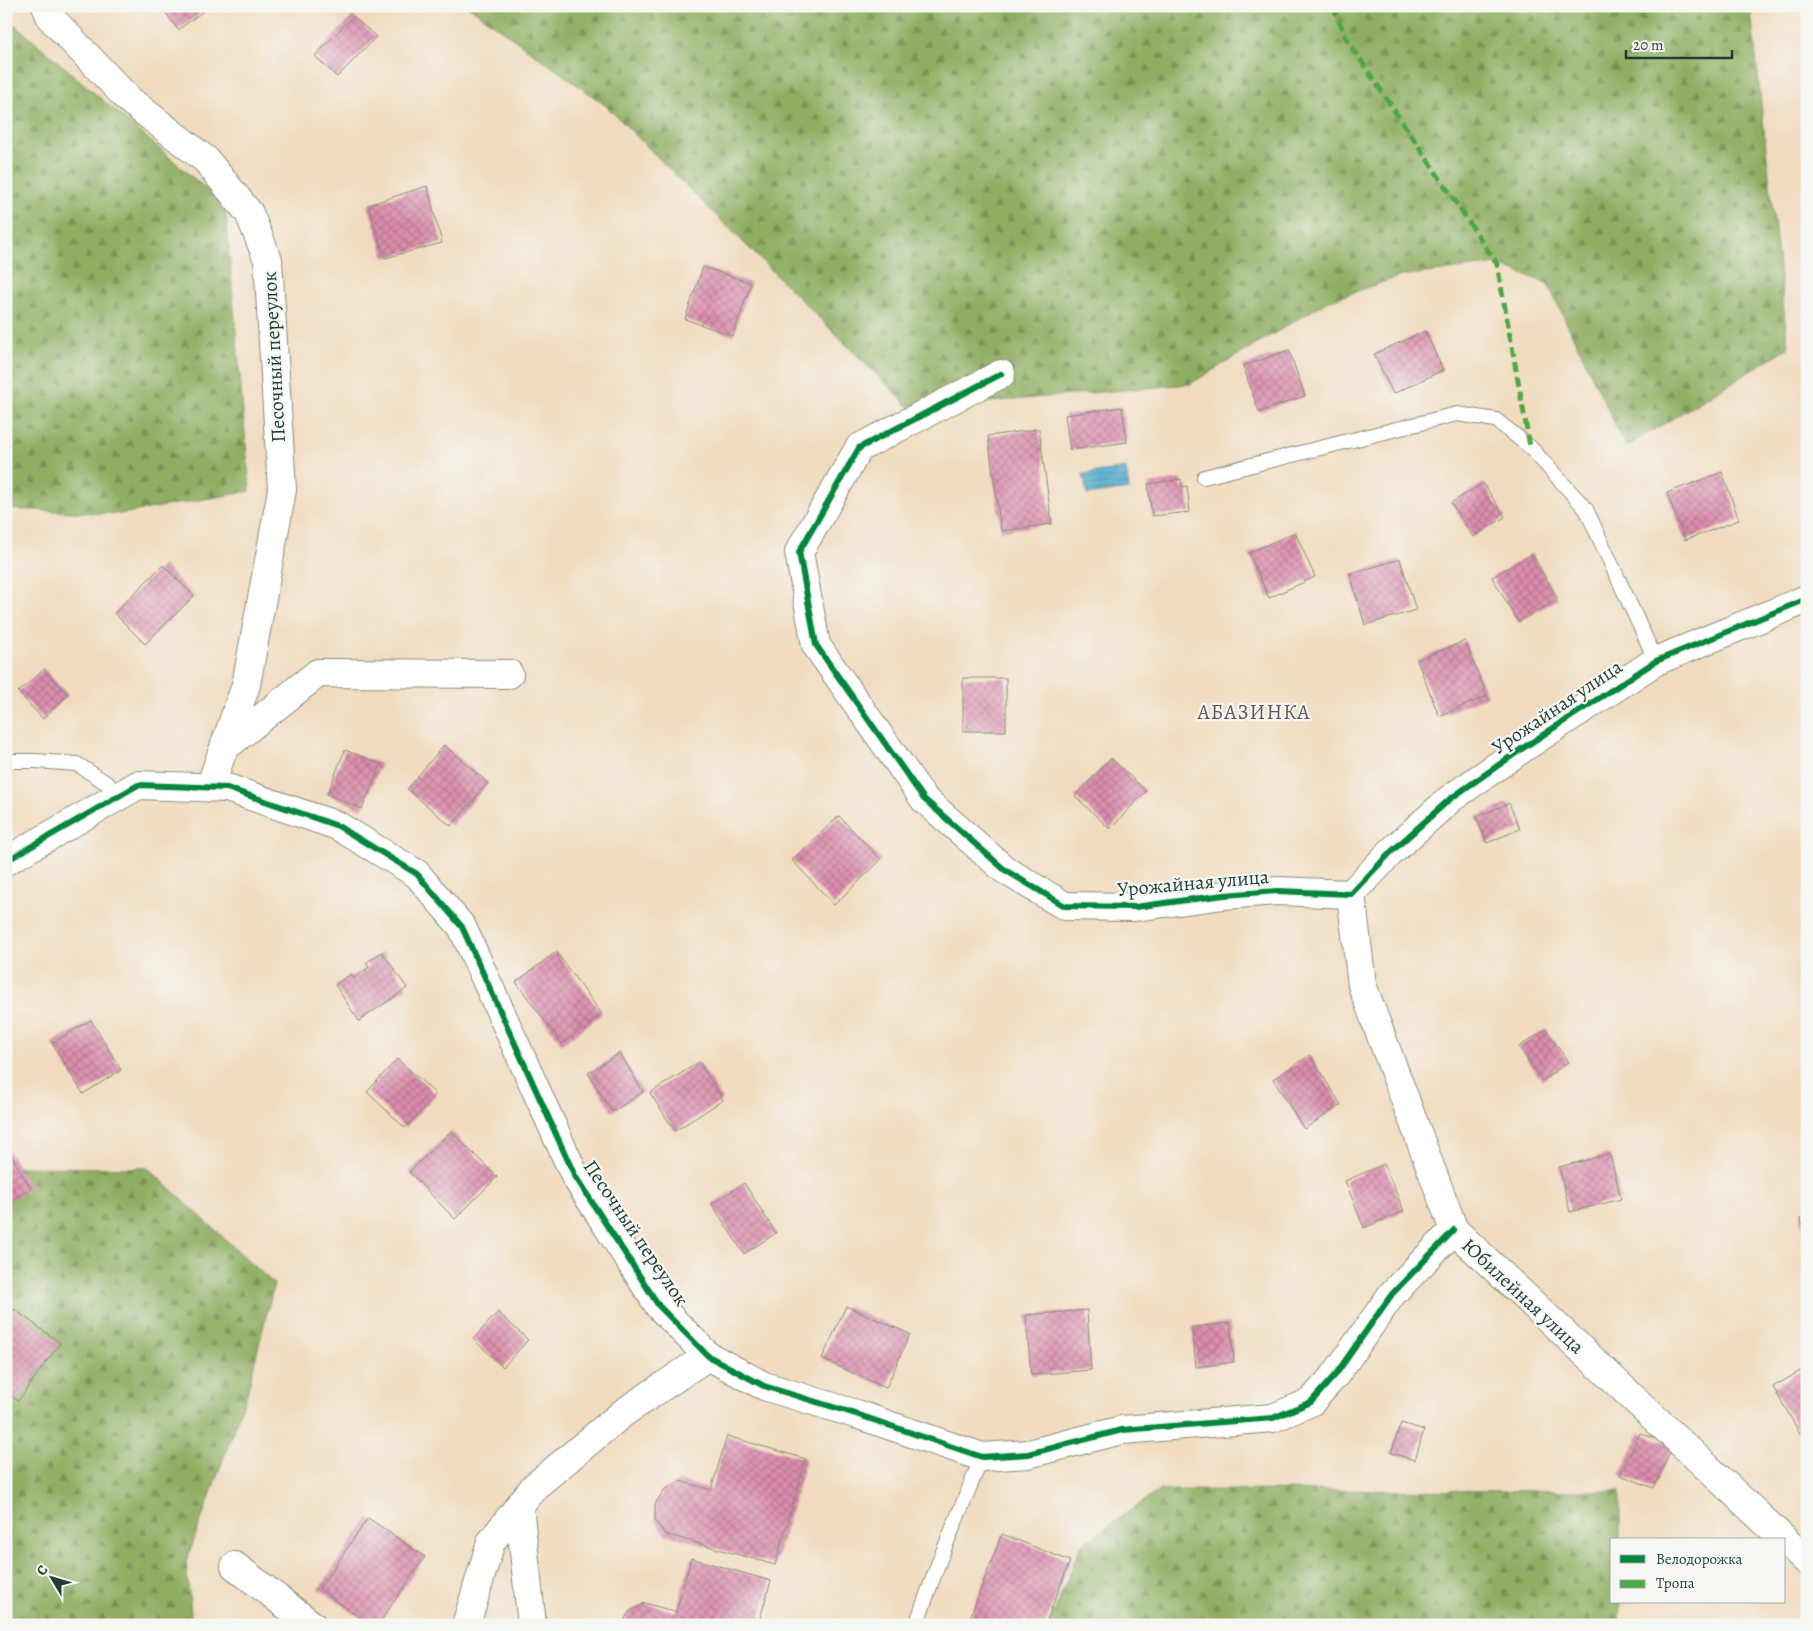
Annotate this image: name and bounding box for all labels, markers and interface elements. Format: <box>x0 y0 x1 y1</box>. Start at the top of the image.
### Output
scale bar <box>1626 28 1732 60</box>
text: 20 m <box>1633 35 1664 55</box>
street label: Песочный переулок <box>256 271 292 443</box>
street label: Урожайная улица <box>1486 653 1628 761</box>
district label: АБАЗИНКА <box>1196 698 1311 726</box>
street label: Урожайная улица <box>1116 863 1271 903</box>
street label: Песочный переулок <box>577 1154 695 1312</box>
street label: Юбилейная улица <box>1456 1232 1591 1360</box>
legend <box>1610 1538 1786 1604</box>
text: Велодорожка <box>1656 1549 1743 1569</box>
north arrow <box>28 1554 78 1604</box>
text: С <box>32 1561 53 1580</box>
text: Тропа <box>1656 1573 1695 1593</box>

